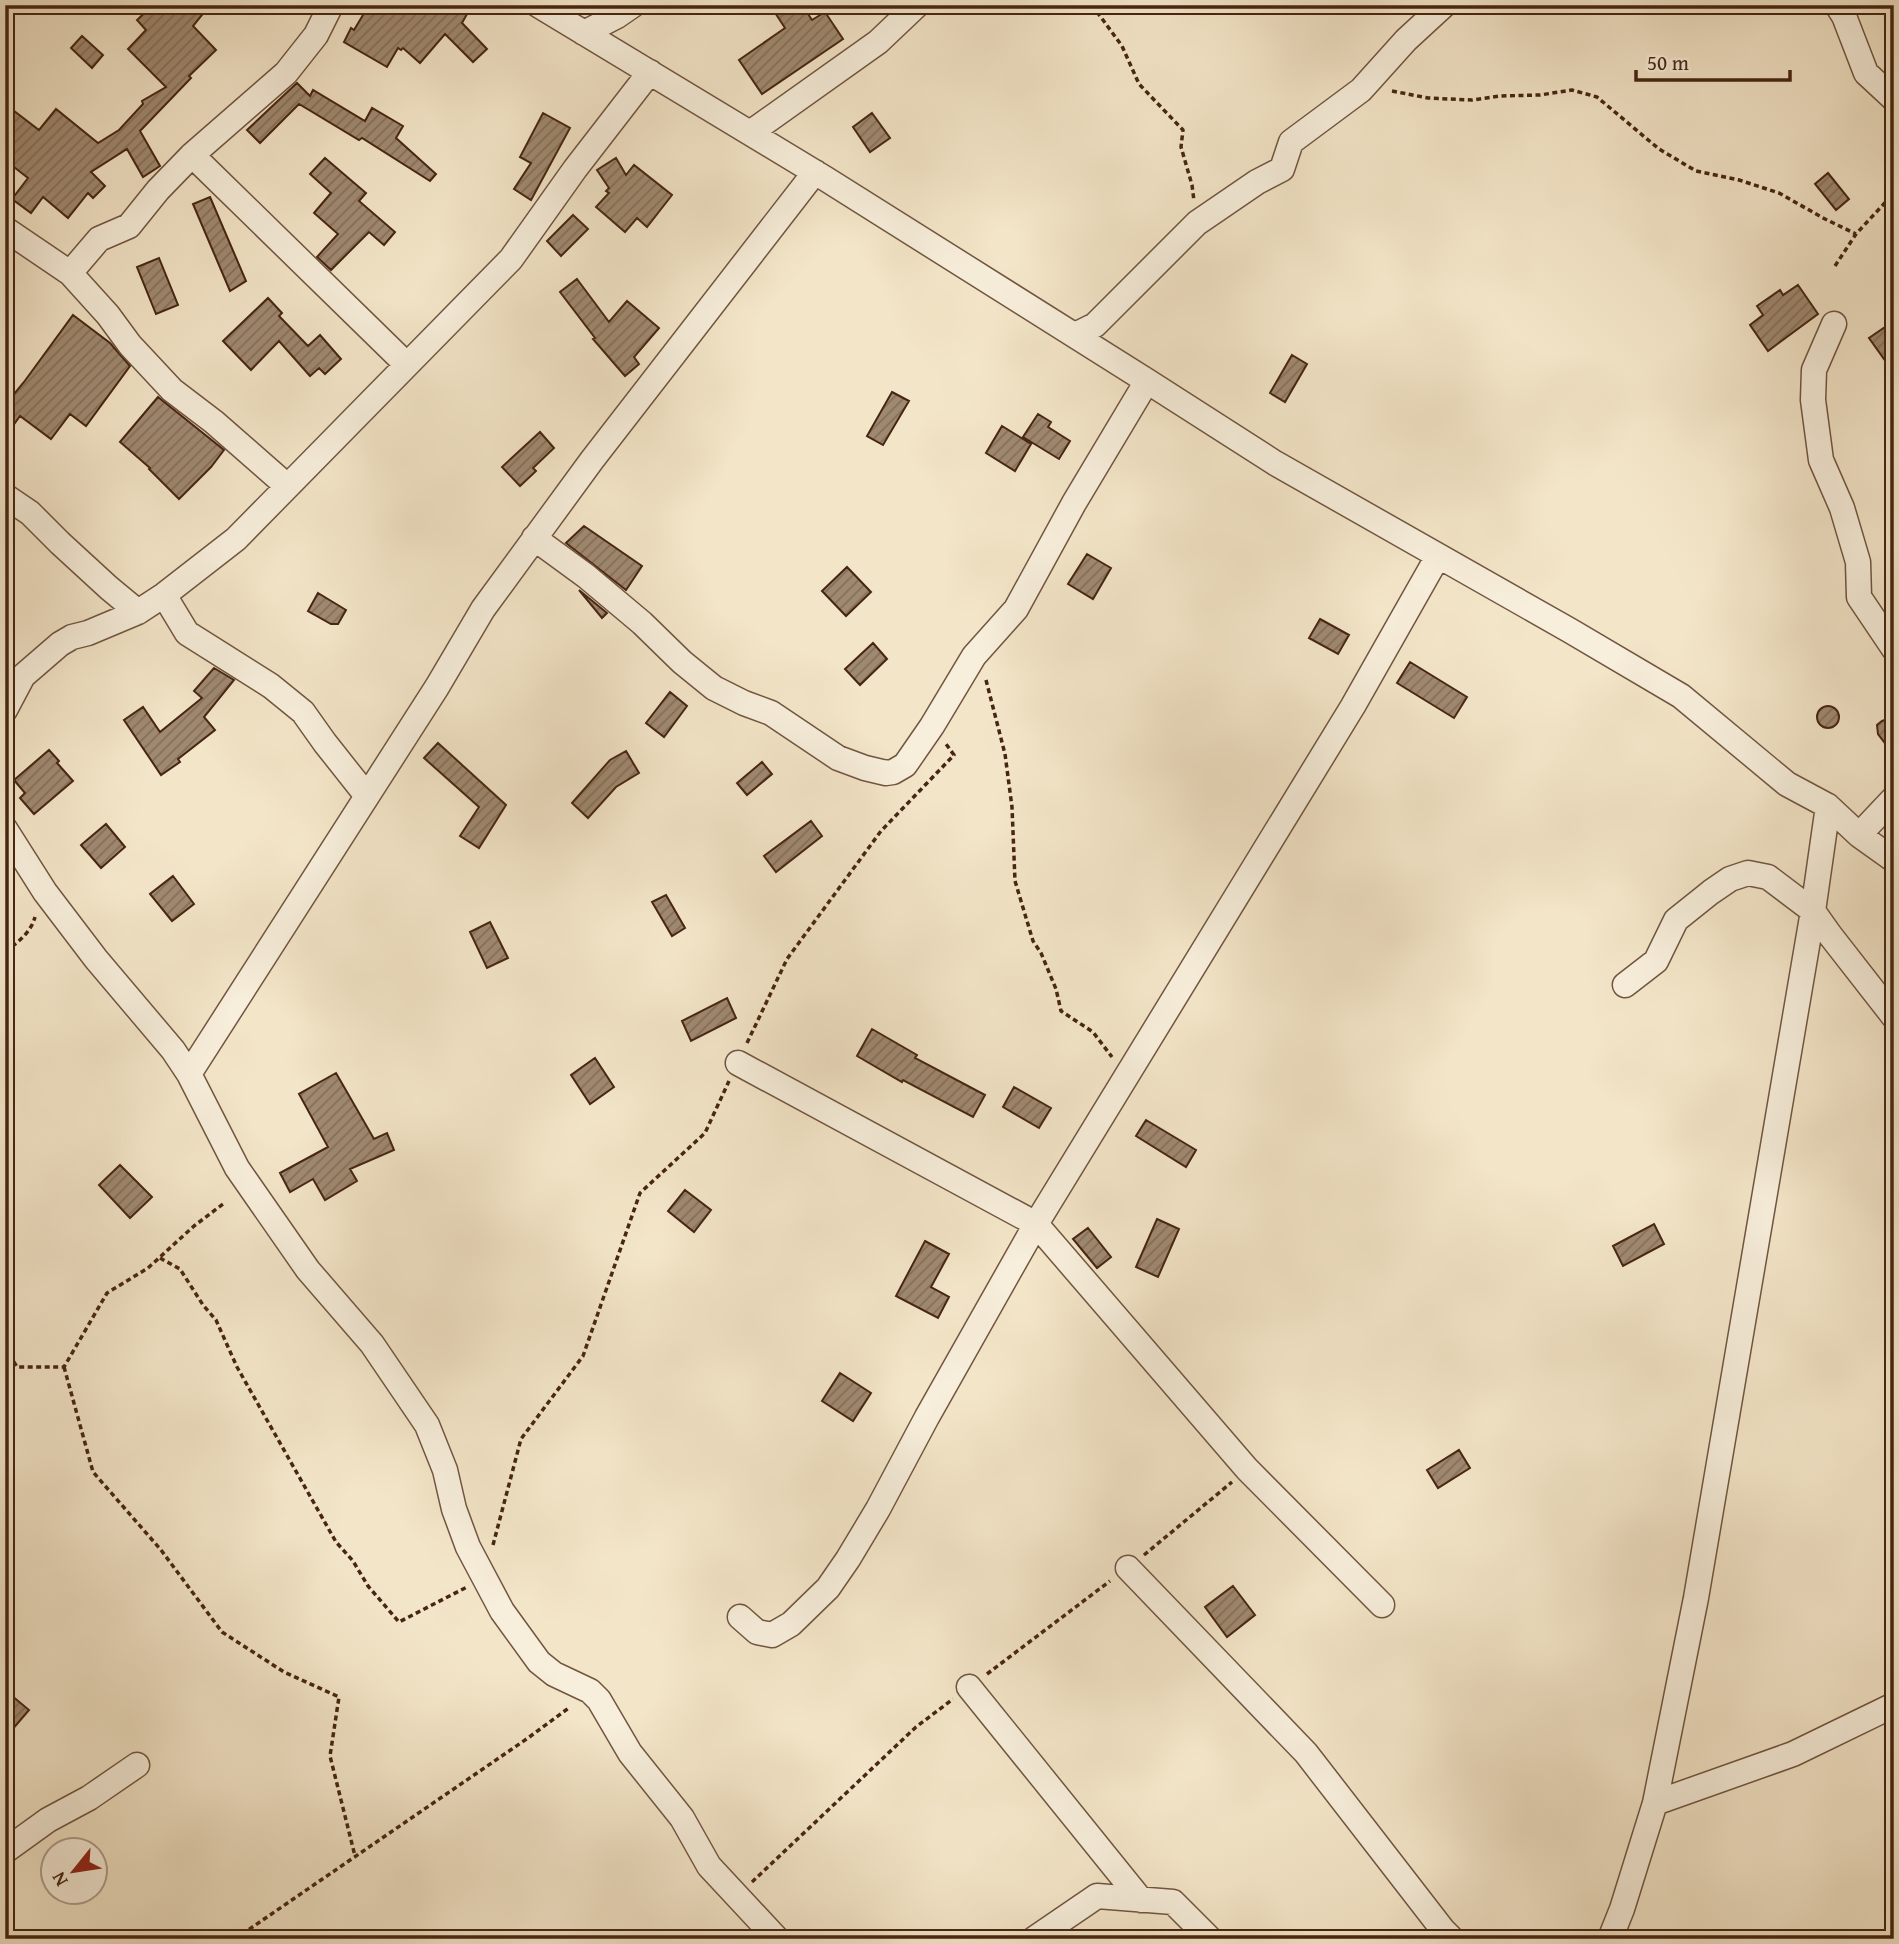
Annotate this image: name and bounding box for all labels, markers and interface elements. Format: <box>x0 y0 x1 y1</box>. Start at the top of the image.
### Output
scale bar <box>1636 38 1790 82</box>
text: 50 m <box>1647 47 1689 78</box>
north arrow <box>38 1836 108 1906</box>
text: N <box>44 1867 75 1892</box>

